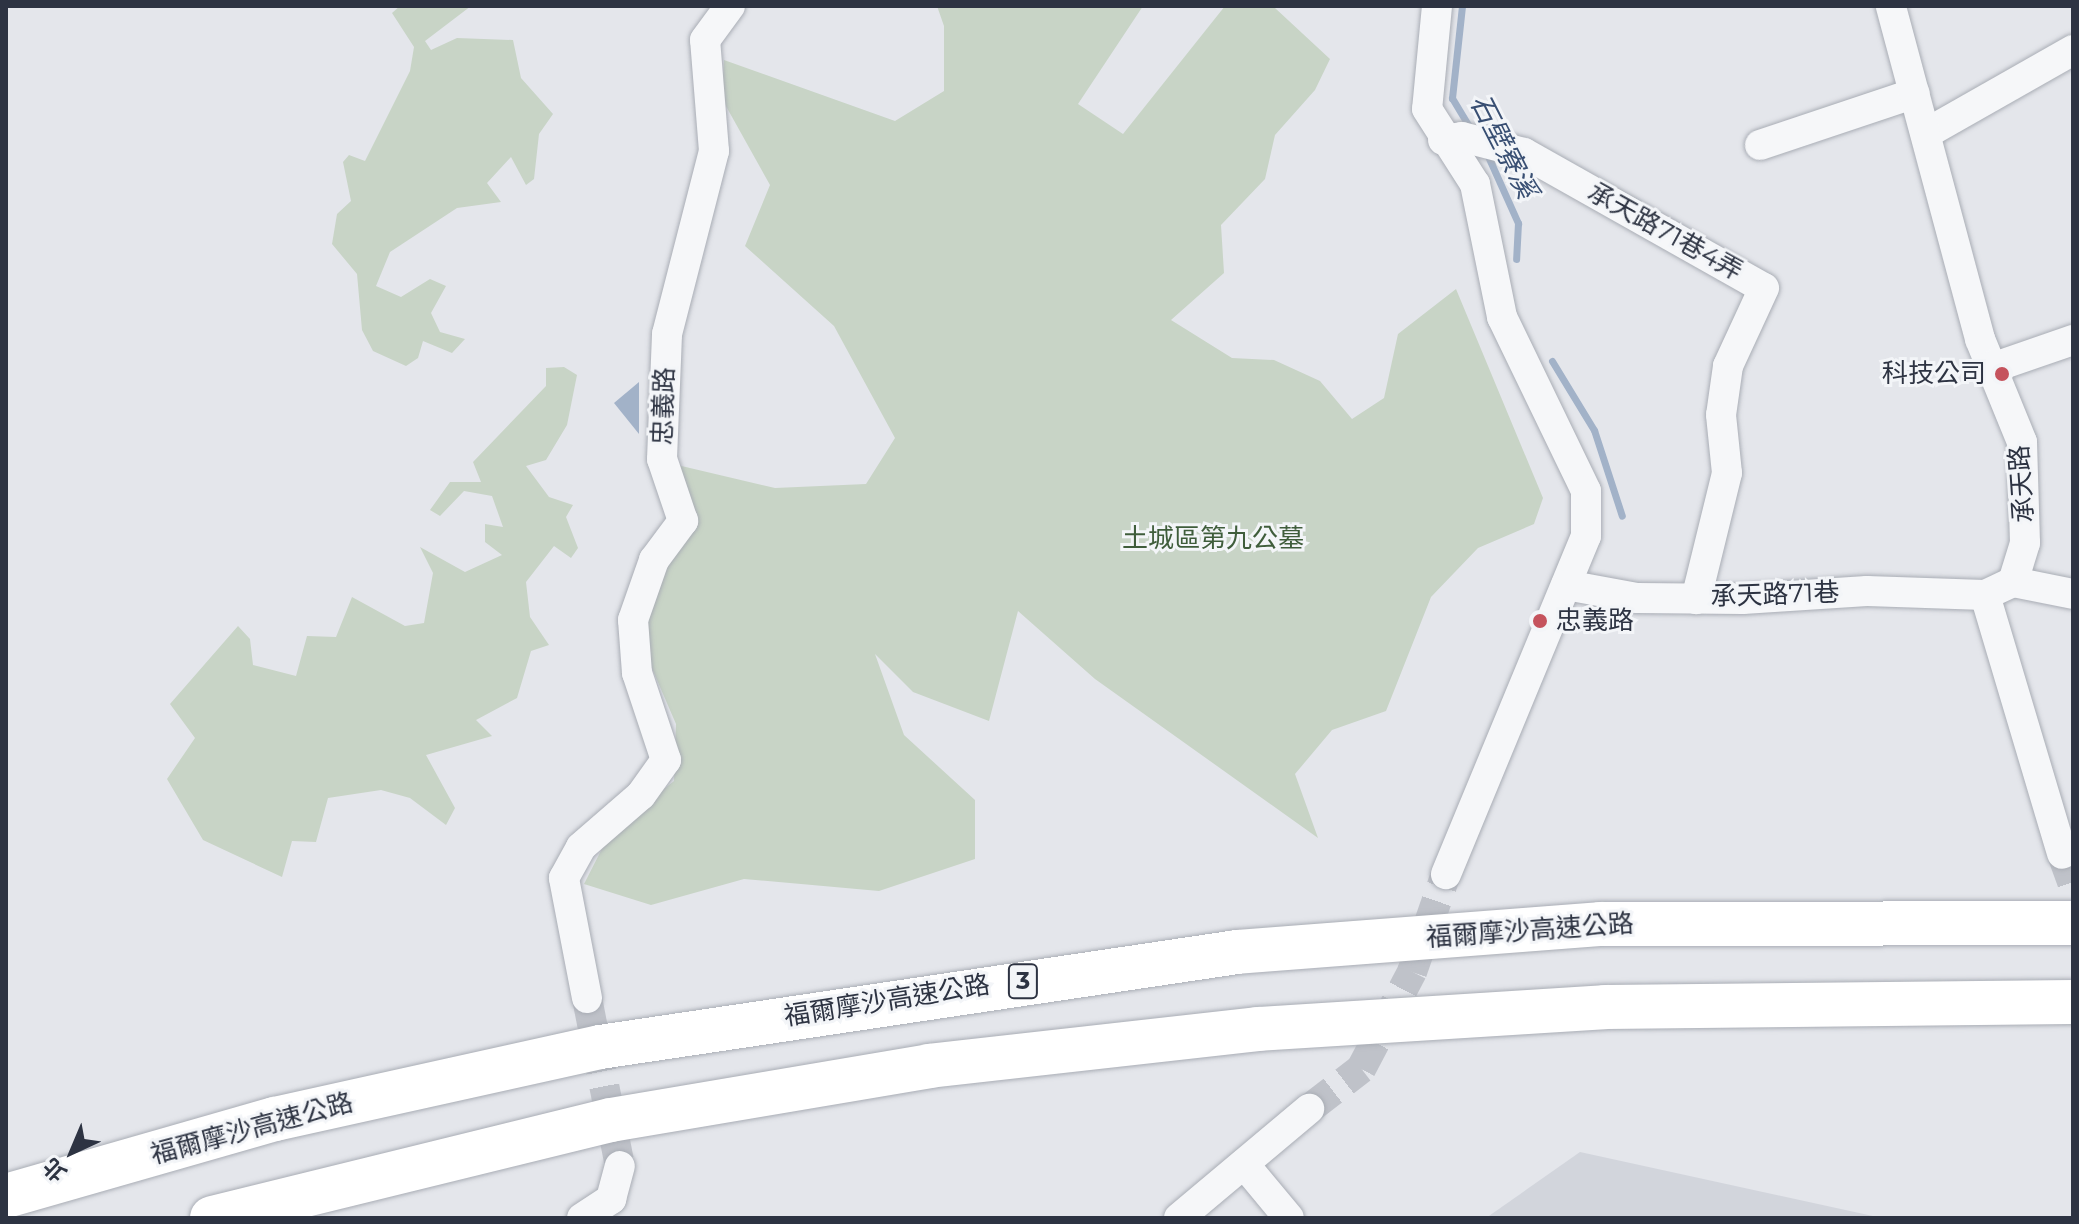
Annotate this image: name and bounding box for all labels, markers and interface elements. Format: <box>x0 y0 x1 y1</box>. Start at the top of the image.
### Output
water label: 石壁寮溪 <box>1464 88 1544 204</box>
street label: 承天路71巷4弄 <box>1582 177 1748 287</box>
place label: 科技公司 <box>1882 358 1986 390</box>
marker: 科技公司 <box>1993 365 2011 383</box>
street label: 忠義路 <box>647 366 681 446</box>
street label: 承天路 <box>2004 444 2040 524</box>
park label: 土城區第九公墓 <box>1122 523 1304 555</box>
street label: 承天路71巷 <box>1710 577 1840 613</box>
place label: 忠義路 <box>1556 605 1634 637</box>
marker: 忠義路 <box>1531 612 1549 630</box>
street label: 福爾摩沙高速公路 <box>1425 908 1635 954</box>
road number: 3 <box>1007 961 1039 1001</box>
street label: 福爾摩沙高速公路 <box>782 969 992 1033</box>
street label: 福爾摩沙高速公路 <box>148 1087 356 1171</box>
north arrow <box>32 1112 112 1192</box>
text: 北 <box>38 1152 72 1187</box>

